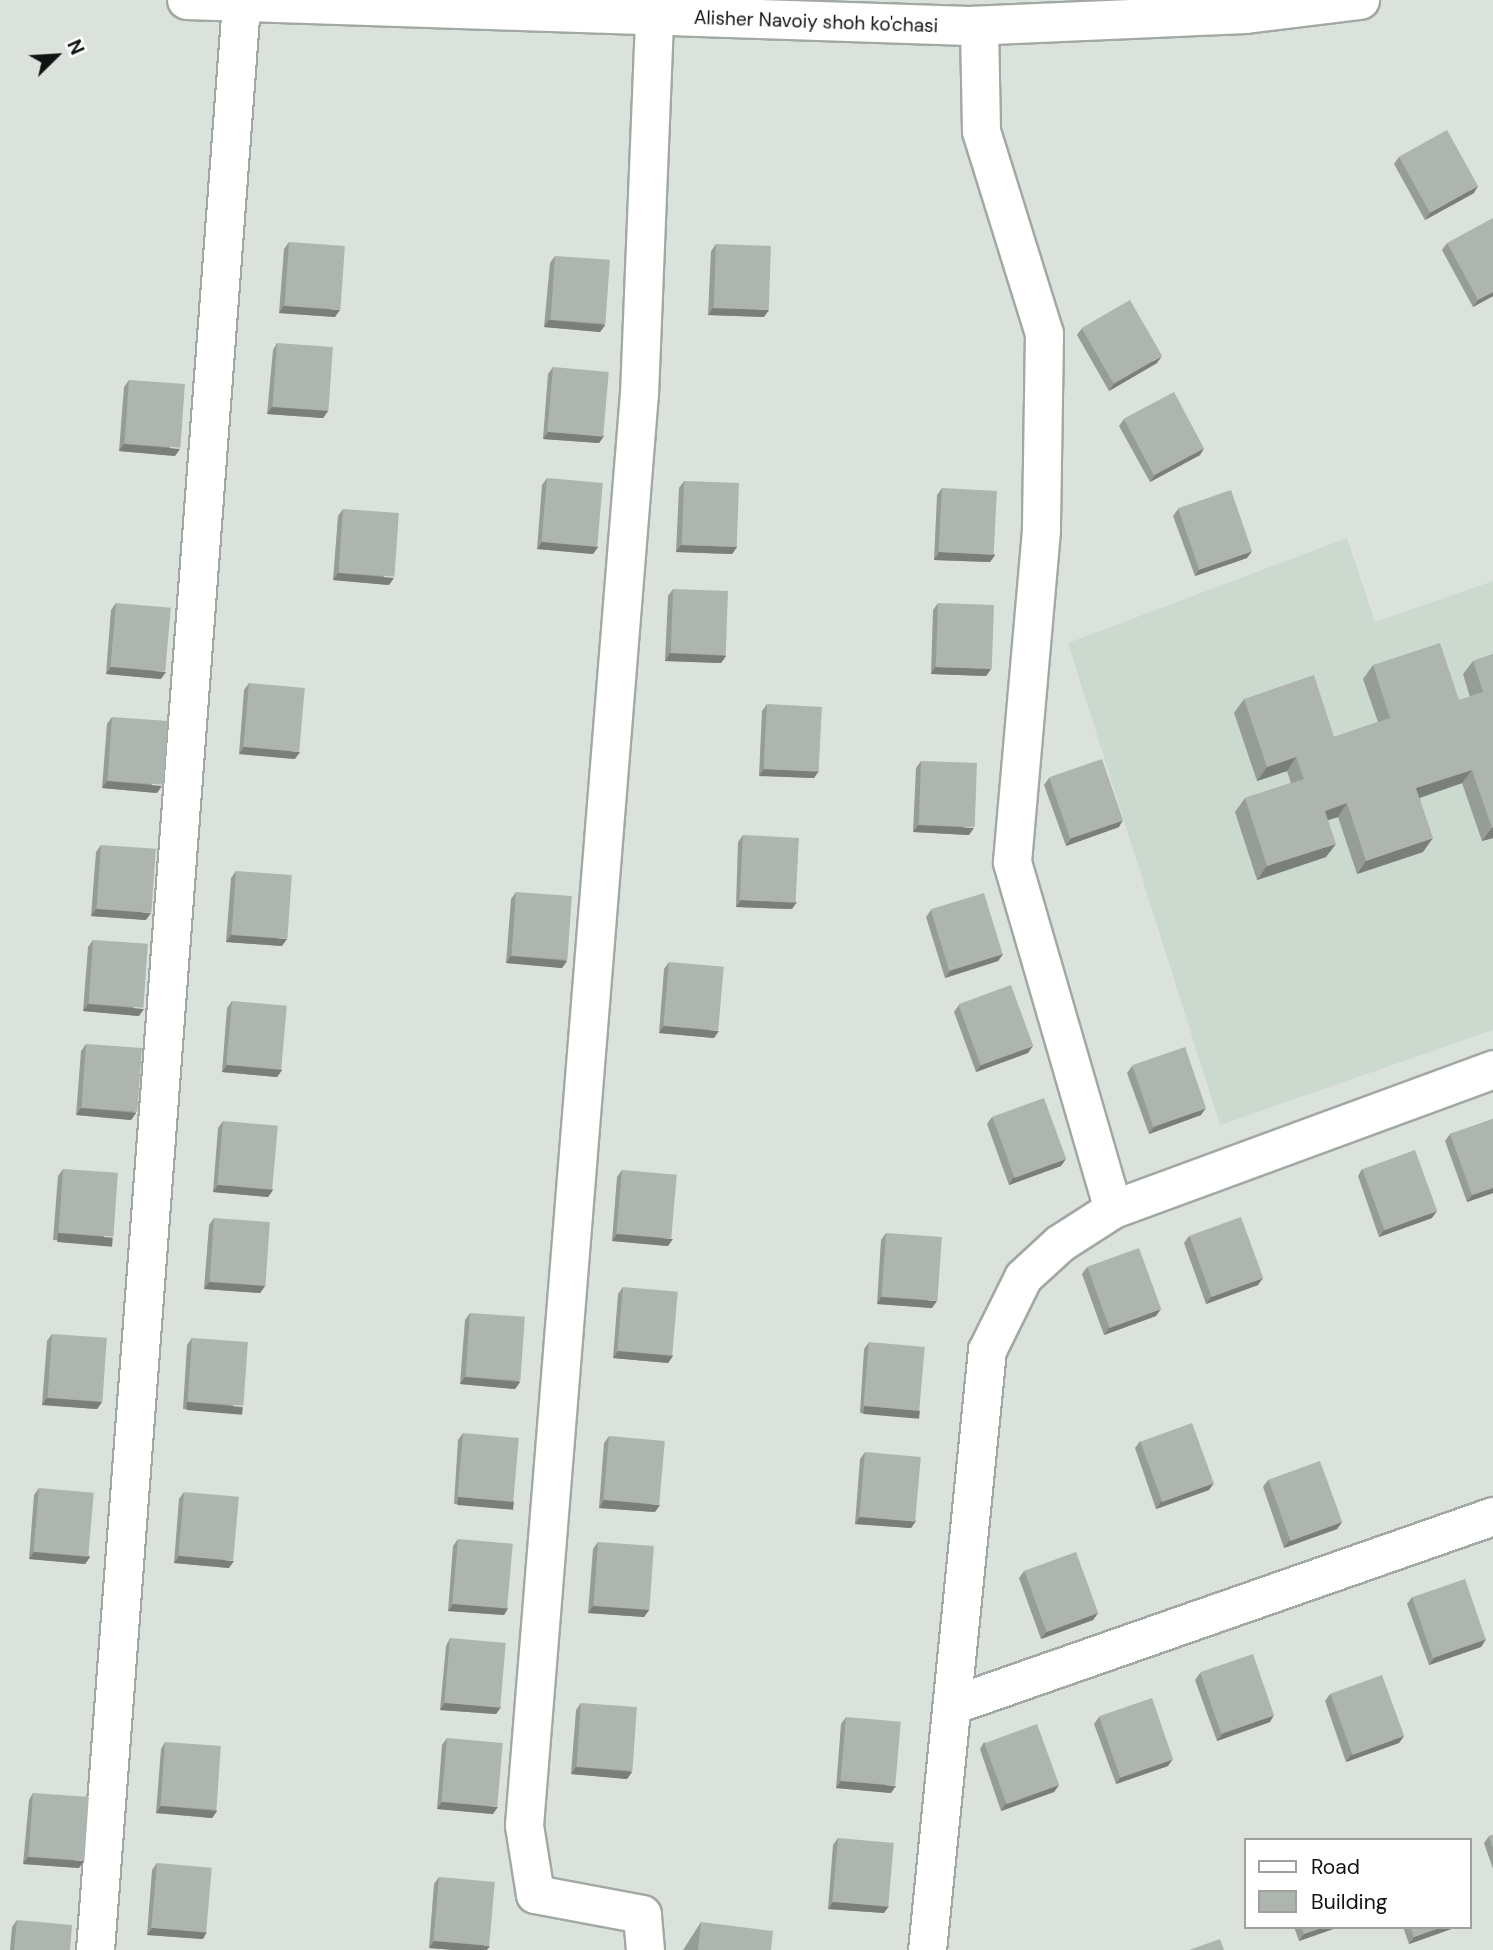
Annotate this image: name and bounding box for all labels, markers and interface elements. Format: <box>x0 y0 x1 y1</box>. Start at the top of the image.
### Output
street label: Alisher Navoiy shoh ko'chasi <box>694 6 938 38</box>
north arrow <box>21 21 91 91</box>
text: N <box>61 36 90 59</box>
legend <box>1244 1838 1472 1929</box>
text: Road <box>1311 1853 1360 1881</box>
text: Building <box>1311 1888 1387 1916</box>

